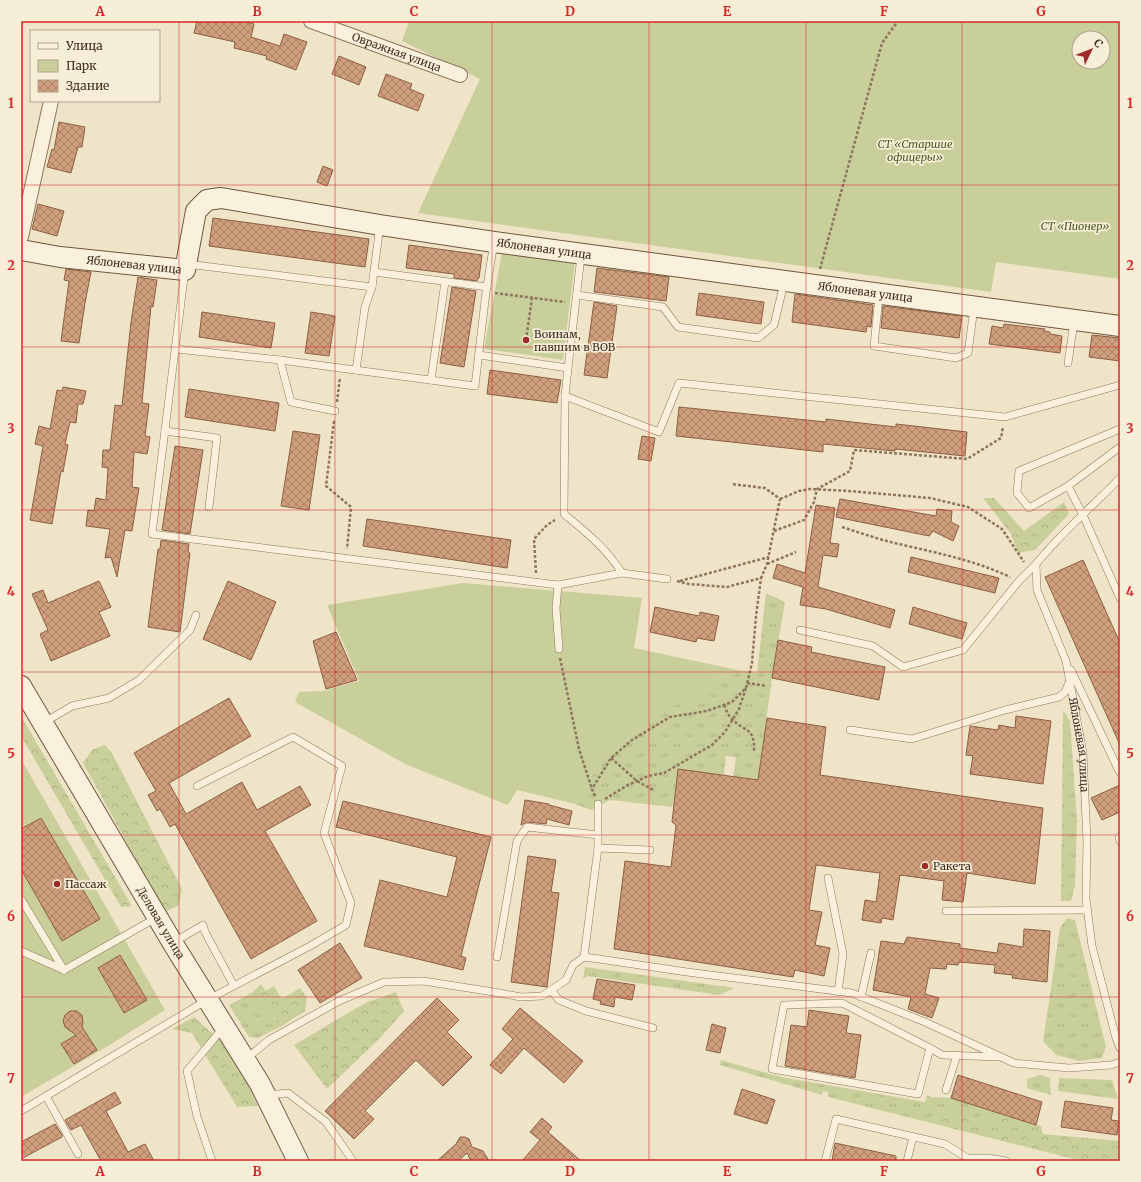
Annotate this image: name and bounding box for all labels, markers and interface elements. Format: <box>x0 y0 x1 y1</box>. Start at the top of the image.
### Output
text: A <box>94 3 105 20</box>
text: B <box>252 3 262 20</box>
text: C <box>410 3 419 20</box>
text: D <box>565 3 575 20</box>
text: E <box>723 3 732 20</box>
text: F <box>880 3 888 20</box>
text: G <box>1036 3 1046 20</box>
street label: Овражная улица <box>350 29 443 75</box>
legend <box>30 30 160 102</box>
north arrow <box>1071 30 1111 70</box>
text: С <box>1091 36 1106 51</box>
text: Улица <box>65 38 103 53</box>
text: Парк <box>66 58 97 73</box>
text: Здание <box>66 78 109 93</box>
text: 1 <box>8 95 14 112</box>
text: 1 <box>1127 95 1133 112</box>
park label: СТ «Старшие офицеры» <box>877 137 953 164</box>
park label: СТ «Пионер» <box>1040 219 1110 233</box>
street label: Яблоневая улица <box>496 235 592 262</box>
street label: Яблоневая улица <box>86 253 182 277</box>
text: 2 <box>7 257 15 274</box>
text: 2 <box>1126 257 1134 274</box>
street label: Яблоневая улица <box>817 278 914 305</box>
place label: Воинам, павшим в ВОВ <box>534 327 616 354</box>
marker: Воинам, павшим в ВОВ <box>521 335 531 345</box>
text: 3 <box>7 420 15 437</box>
text: 3 <box>1126 420 1134 437</box>
text: 4 <box>7 583 16 600</box>
text: 4 <box>1126 583 1135 600</box>
street label: Яблоневая улица <box>1066 696 1092 793</box>
text: 5 <box>7 745 15 762</box>
text: 5 <box>1126 745 1134 762</box>
place label: Ракета <box>933 859 971 873</box>
marker: Ракета <box>920 861 930 871</box>
place label: Пассаж <box>65 877 106 891</box>
marker: Пассаж <box>52 879 62 889</box>
street label: Деловая улица <box>134 884 188 962</box>
text: 6 <box>7 908 15 925</box>
text: 6 <box>1126 908 1134 925</box>
text: 7 <box>7 1070 15 1087</box>
text: 7 <box>1126 1070 1134 1087</box>
text: A <box>94 1163 105 1180</box>
text: B <box>252 1163 262 1180</box>
text: C <box>410 1163 419 1180</box>
text: D <box>565 1163 575 1180</box>
text: E <box>723 1163 732 1180</box>
text: F <box>880 1163 888 1180</box>
text: G <box>1036 1163 1046 1180</box>

